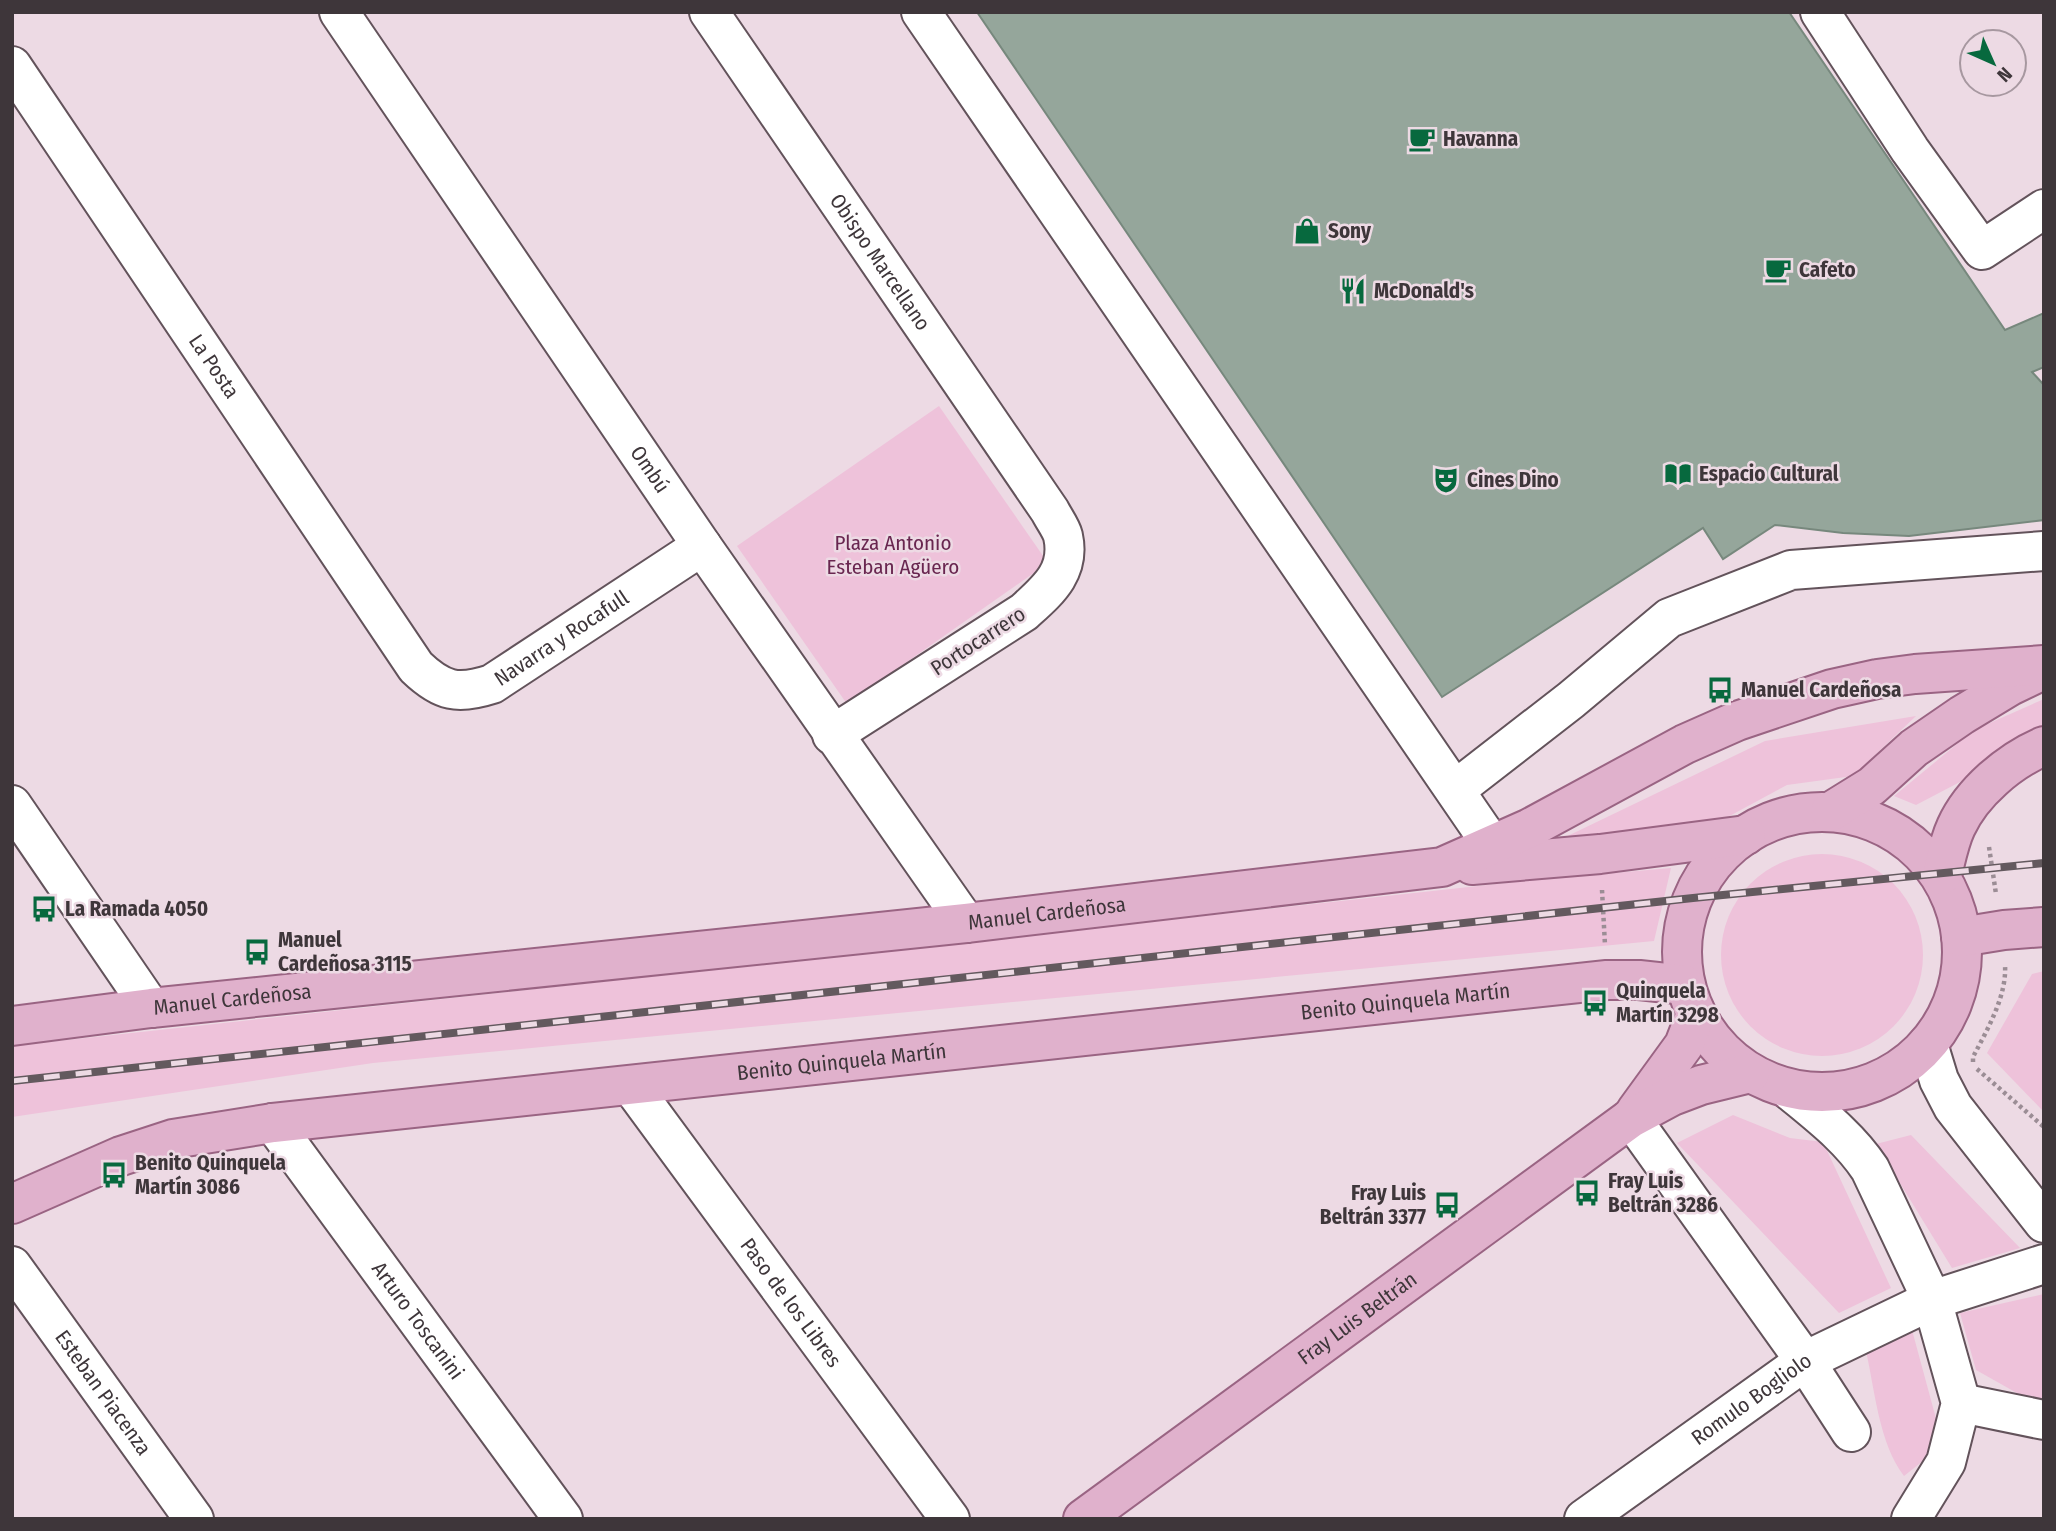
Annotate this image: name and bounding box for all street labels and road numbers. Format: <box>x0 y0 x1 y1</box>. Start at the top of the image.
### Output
street label: Obispo Marcellano <box>824 189 936 336</box>
street label: La Posta <box>183 329 245 403</box>
street label: Ombú <box>625 441 675 498</box>
street label: Navarra y Rocafull <box>489 584 634 692</box>
street label: Portocarrero <box>926 601 1030 681</box>
street label: Manuel Cardeñosa <box>967 891 1127 936</box>
street label: Benito Quinquela Martín <box>1299 977 1511 1026</box>
street label: Manuel Cardeñosa <box>152 978 313 1021</box>
street label: Benito Quinquela Martín <box>736 1038 948 1086</box>
street label: Paso de los Libres <box>735 1233 847 1373</box>
street label: Arturo Toscanini <box>366 1257 469 1385</box>
street label: Fray Luis Beltrán <box>1293 1266 1422 1370</box>
street label: Esteban Piacenza <box>49 1325 157 1460</box>
street label: Romulo Bogliolo <box>1686 1347 1817 1451</box>

